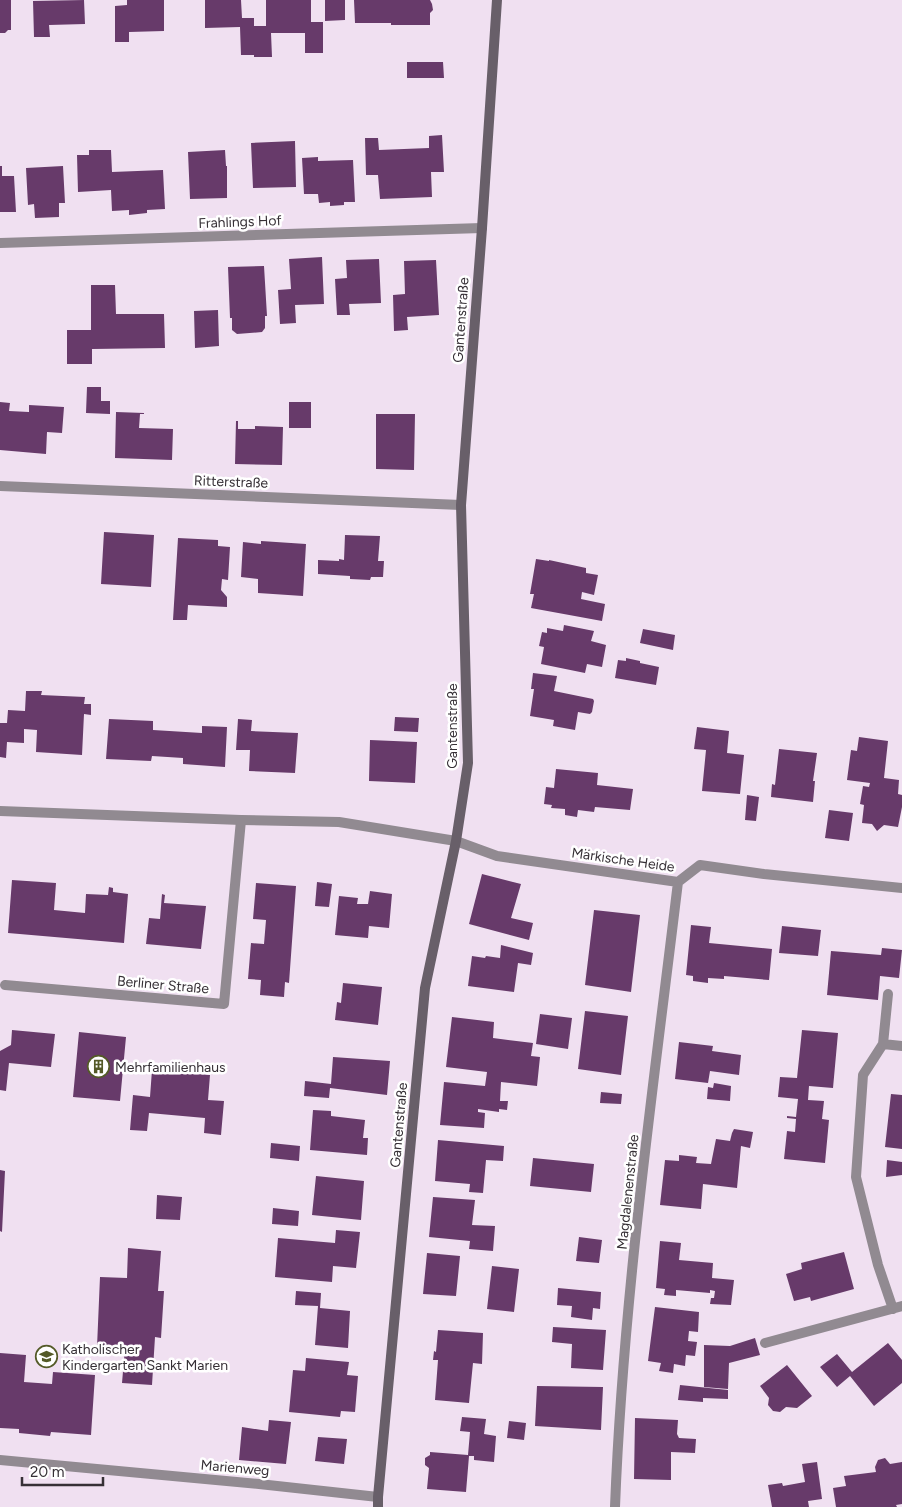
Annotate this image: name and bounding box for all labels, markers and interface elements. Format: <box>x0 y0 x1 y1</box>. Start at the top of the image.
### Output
street label: Frahlings Hof <box>198 212 283 232</box>
street label: Gantenstraße <box>450 276 472 363</box>
street label: Ritterstraße <box>194 472 269 492</box>
street label: Gantenstraße <box>444 683 461 769</box>
street label: Märkische Heide <box>570 844 676 876</box>
street label: Berliner Straße <box>116 973 210 998</box>
building icon: Mehrfamilienhaus <box>87 1055 111 1079</box>
place label: Mehrfamilienhaus <box>115 1059 226 1076</box>
street label: Gantenstraße <box>387 1081 411 1168</box>
street label: Magdalenenstraße <box>613 1133 643 1250</box>
place label: Katholischer Kindergarten Sankt Marien <box>62 1341 228 1374</box>
school or university icon: Katholischer Kindergarten Sankt Marien <box>34 1345 58 1369</box>
scale bar <box>22 1454 104 1486</box>
street label: Marienweg <box>200 1457 270 1479</box>
text: 20 m <box>30 1463 64 1481</box>

